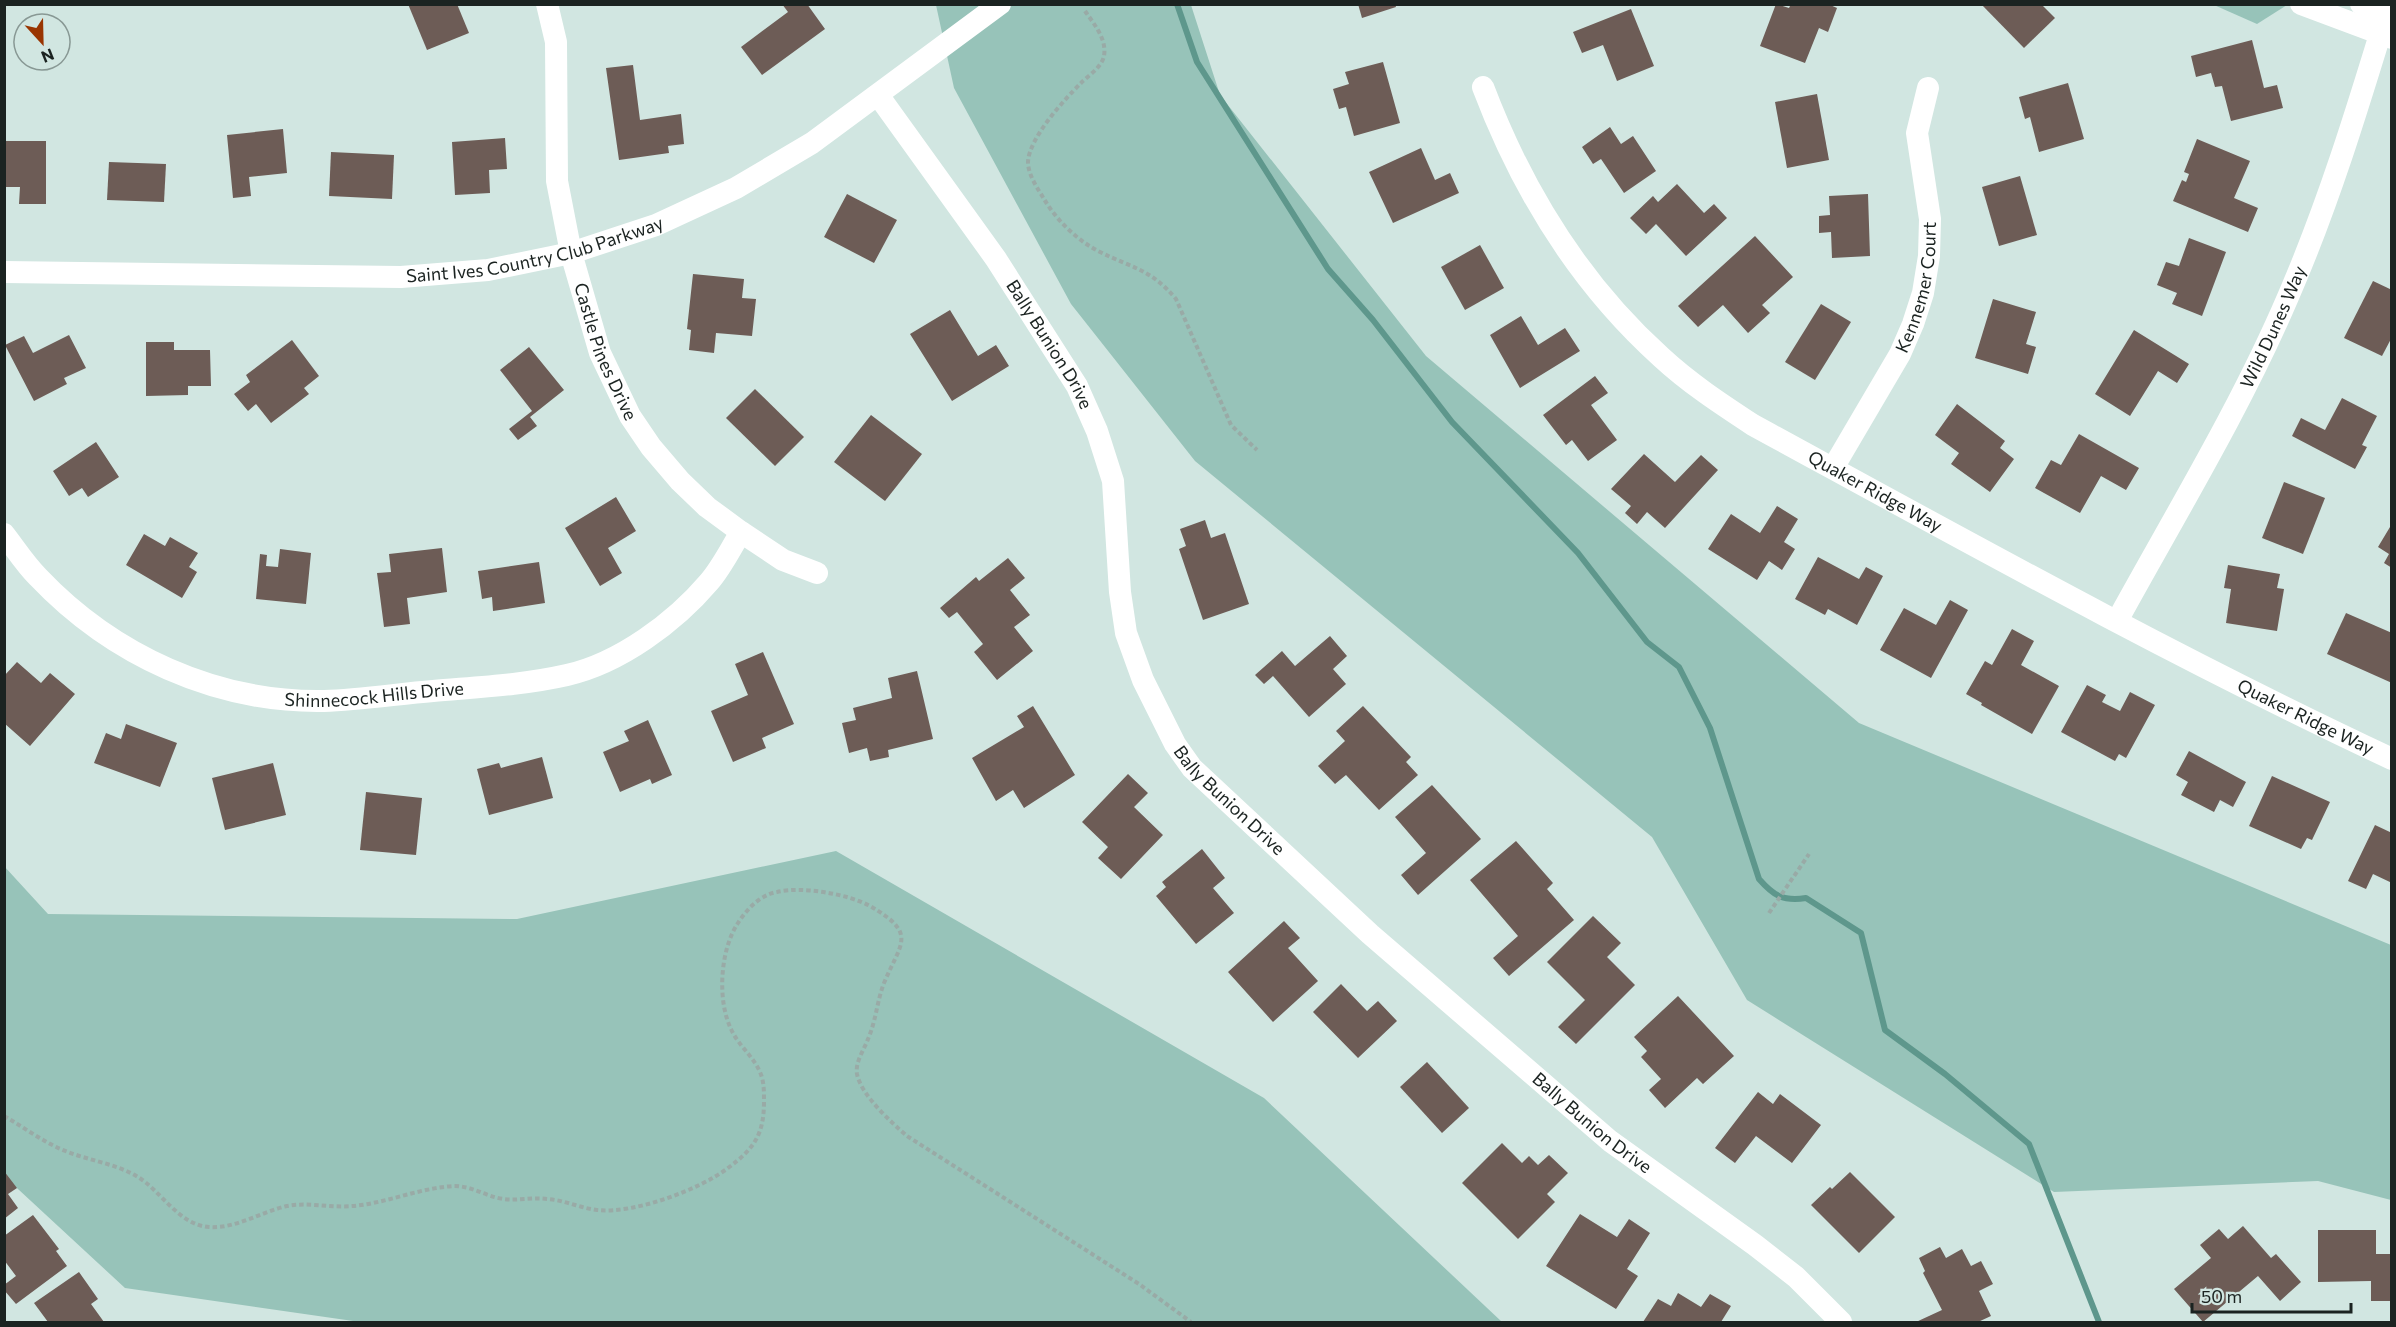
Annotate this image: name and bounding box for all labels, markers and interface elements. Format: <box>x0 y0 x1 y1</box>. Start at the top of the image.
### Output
north arrow <box>12 12 72 72</box>
text: N <box>39 45 57 67</box>
street label: Saint Ives Country Club Parkway <box>405 211 667 287</box>
street label: Kennemer Court <box>1890 221 1940 356</box>
street label: Wild Dunes Way <box>2235 262 2310 392</box>
street label: Bally Bunion Drive <box>1002 275 1098 412</box>
street label: Castle Pines Drive <box>570 280 642 424</box>
street label: Quaker Ridge Way <box>1805 445 1946 536</box>
street label: Quaker Ridge Way <box>2234 674 2378 759</box>
street label: Shinnecock Hills Drive <box>284 676 465 711</box>
street label: Bally Bunion Drive <box>1169 741 1290 859</box>
street label: Bally Bunion Drive <box>1528 1067 1656 1177</box>
scale bar <box>2192 1276 2351 1314</box>
text: 50 m <box>2201 1285 2242 1307</box>

